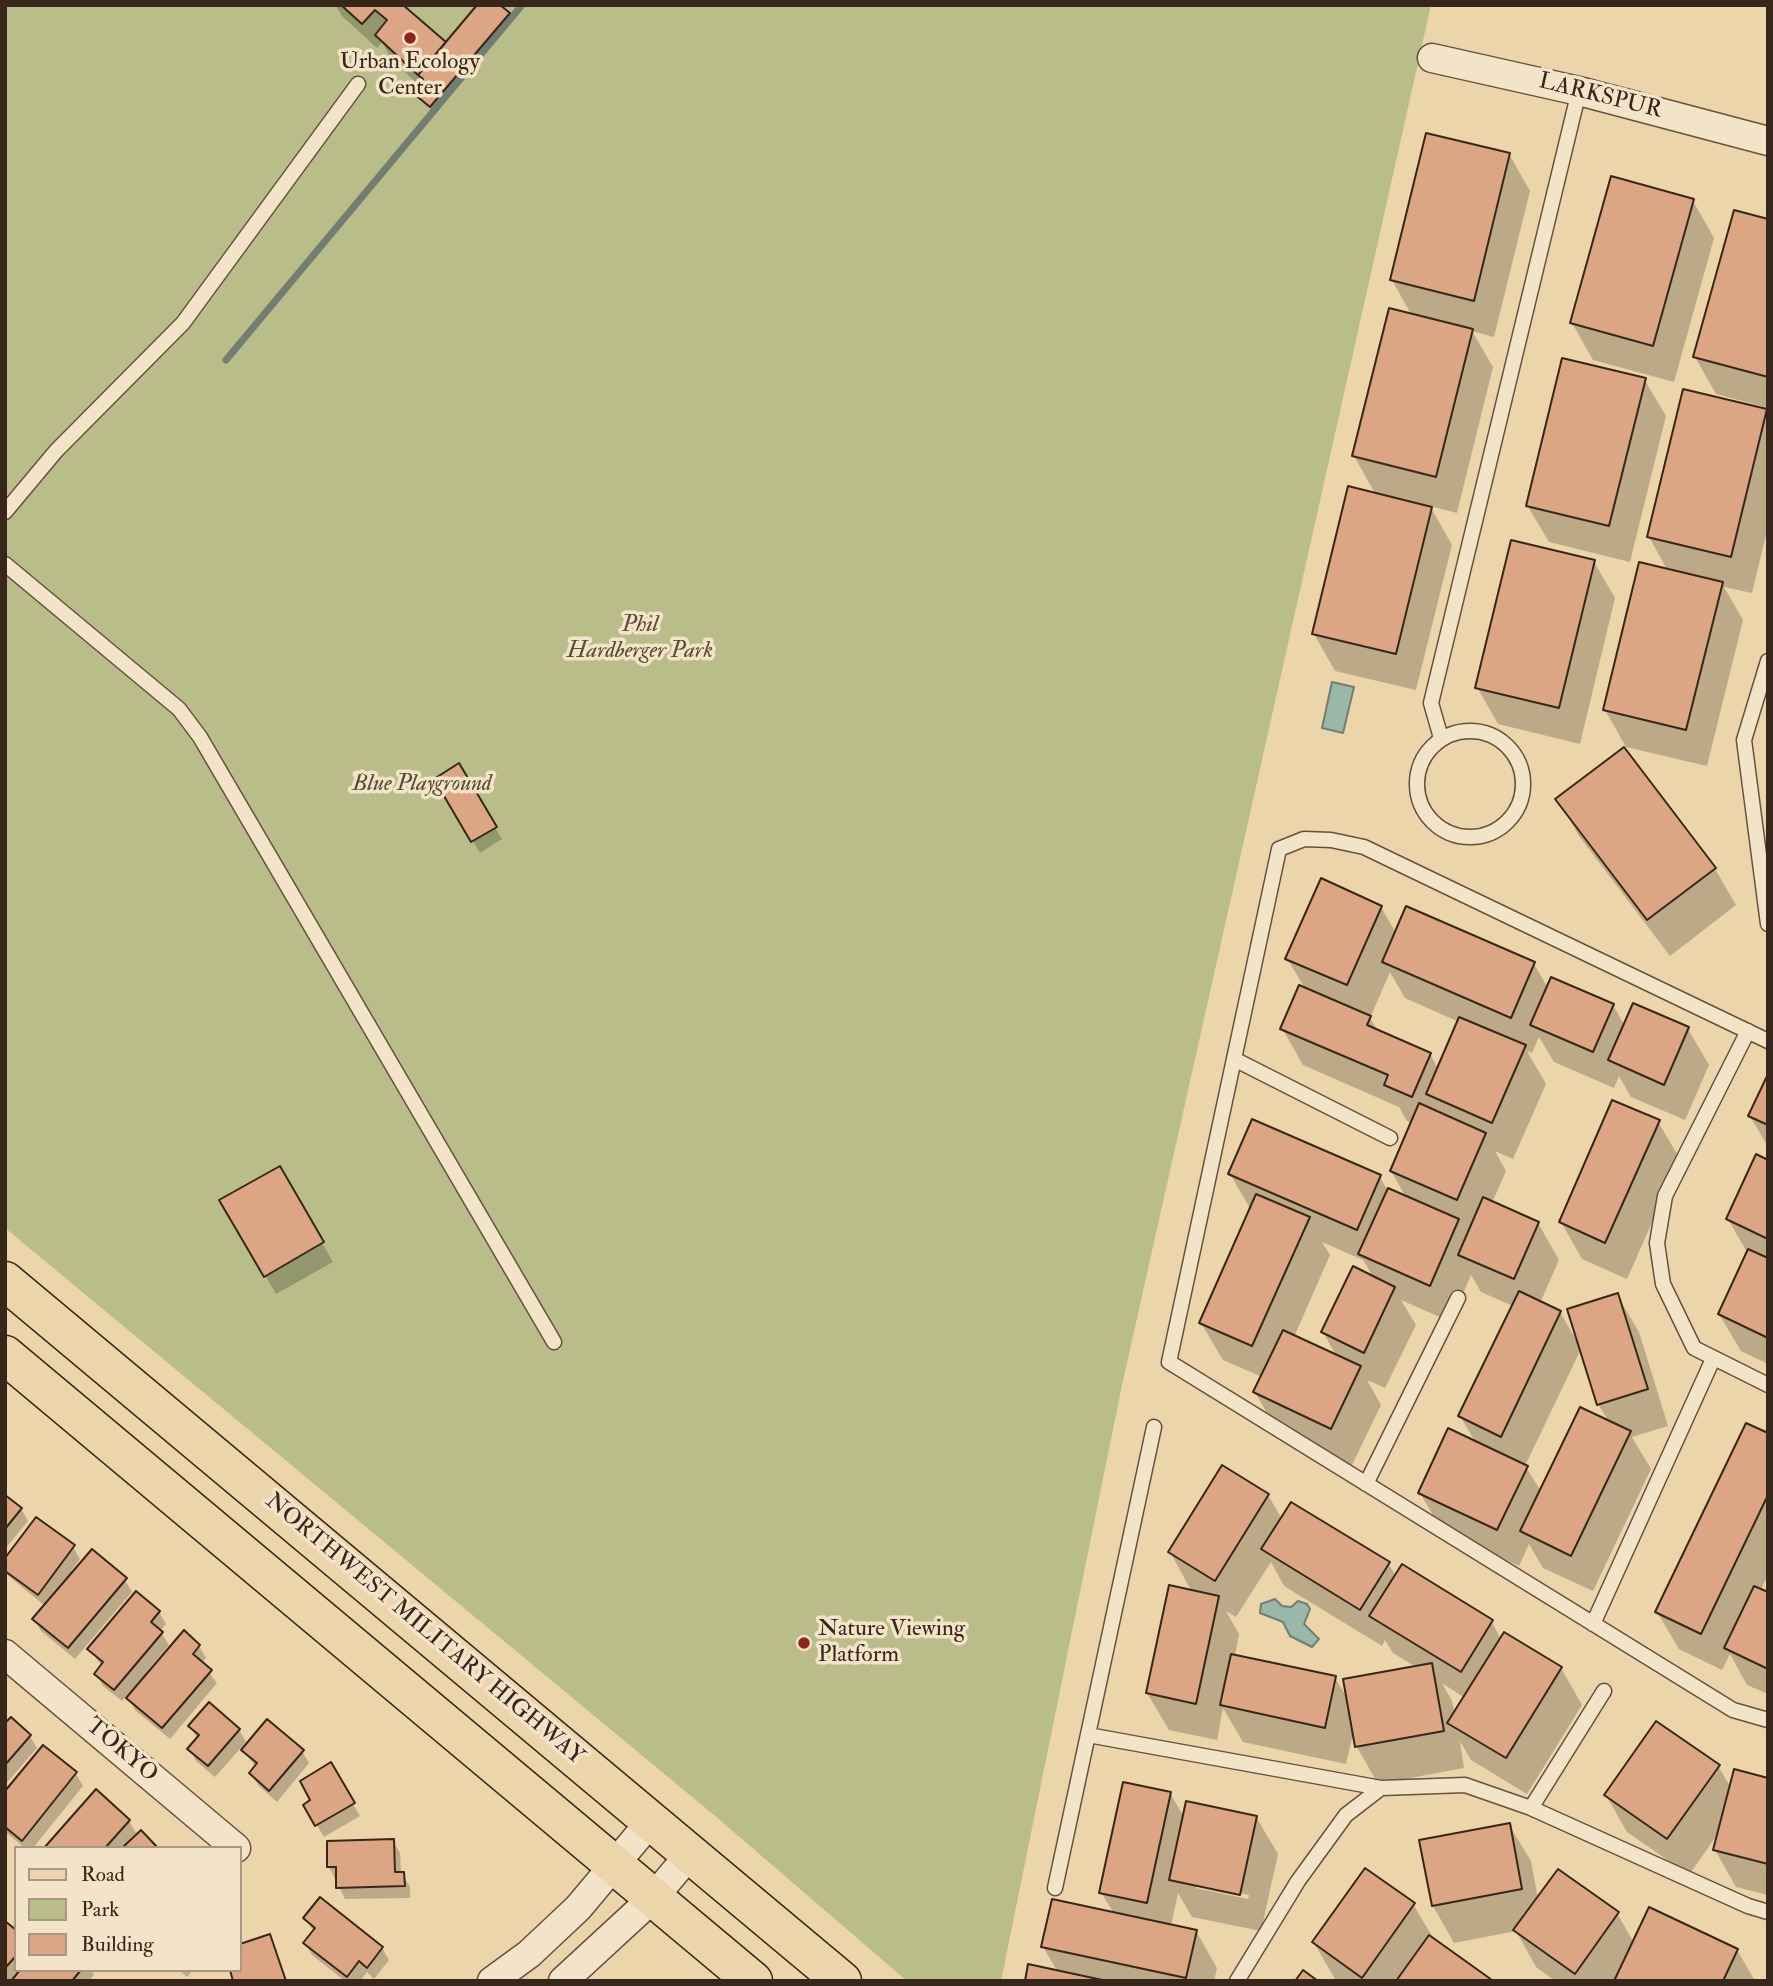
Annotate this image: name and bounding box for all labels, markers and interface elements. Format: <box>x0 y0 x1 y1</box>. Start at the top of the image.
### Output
marker: Urban Ecology Center <box>402 30 418 46</box>
place label: Urban Ecology Center <box>340 49 480 103</box>
street label: LARKSPUR <box>1536 68 1664 126</box>
park label: Phil Hardberger Park <box>567 612 713 666</box>
park label: Blue Playground <box>352 771 492 799</box>
street label: NORTHWEST MILITARY HIGHWAY <box>259 1488 589 1772</box>
place label: Nature Viewing Platform <box>818 1616 965 1670</box>
marker: Nature Viewing Platform <box>796 1635 812 1651</box>
street label: TOKYO <box>79 1713 163 1789</box>
legend <box>14 1846 242 1972</box>
text: Road <box>81 1861 125 1888</box>
text: Park <box>81 1896 119 1923</box>
text: Building <box>81 1931 154 1958</box>

